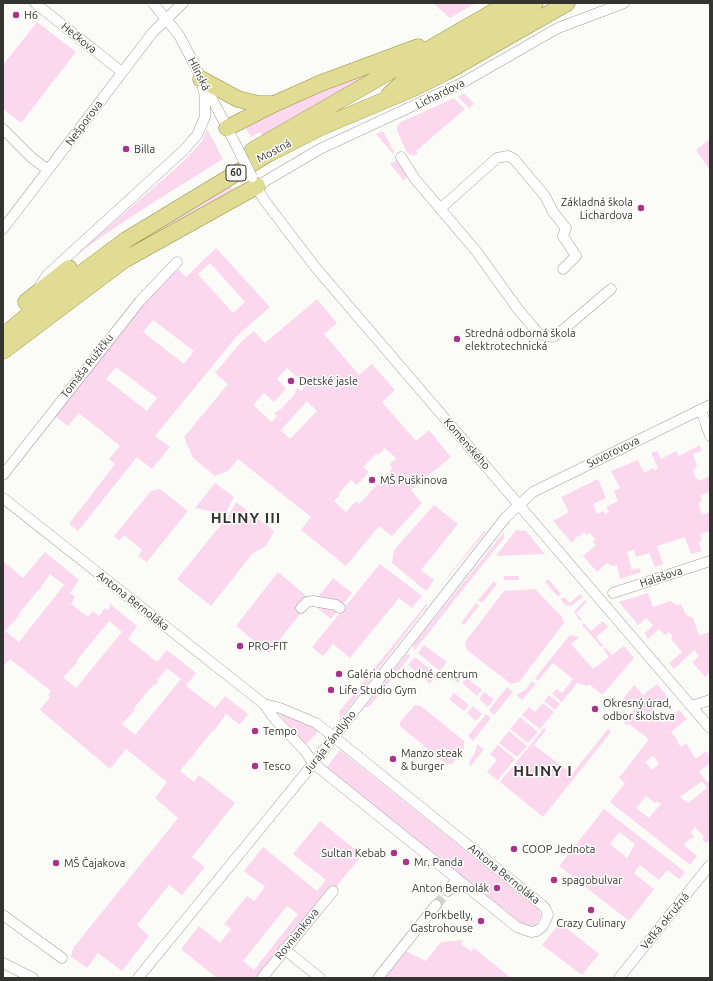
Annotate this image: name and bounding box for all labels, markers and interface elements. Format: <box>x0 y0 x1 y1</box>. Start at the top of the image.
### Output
place label: H6 <box>24 8 38 22</box>
marker: H6 <box>11 10 21 20</box>
street label: Hečkova <box>59 20 99 56</box>
street label: Hlinská <box>185 55 213 93</box>
street label: Lichardova <box>413 76 467 112</box>
street label: Nešporova <box>63 98 105 148</box>
street label: Mostná <box>255 136 293 166</box>
place label: Billa <box>134 142 155 156</box>
marker: Billa <box>121 144 131 154</box>
road number: 60 <box>226 165 246 181</box>
place label: Základná škola Lichardova <box>561 195 633 221</box>
marker: Základná škola Lichardova <box>636 203 646 213</box>
place label: Stredná odborná škola elektrotechnická <box>465 326 576 352</box>
street label: Tomáša Ružičku <box>58 331 116 401</box>
marker: Stredná odborná škola elektrotechnická <box>452 334 462 344</box>
place label: Detské jasle <box>299 374 358 388</box>
marker: Detské jasle <box>286 376 296 386</box>
street label: Komenského <box>441 416 493 472</box>
street label: Suvorovova <box>584 434 642 470</box>
place label: MŠ Puškinova <box>380 473 447 487</box>
marker: MŠ Puškinova <box>367 475 377 485</box>
district label: HLINY III <box>211 509 281 527</box>
street label: Halašova <box>638 564 684 590</box>
street label: Antona Bernoláka <box>94 569 172 633</box>
place label: PRO-FIT <box>248 639 288 653</box>
marker: PRO-FIT <box>235 641 245 651</box>
place label: Galéria obchodné centrum <box>347 667 478 681</box>
marker: Galéria obchodné centrum <box>334 669 344 679</box>
place label: Life Studio Gym <box>339 683 416 697</box>
marker: Life Studio Gym <box>326 685 336 695</box>
place label: Okresný úrad, odbor školstva <box>603 696 675 722</box>
marker: Okresný úrad, odbor školstva <box>590 704 600 714</box>
street label: Juraja Fándlyho <box>301 708 359 776</box>
place label: Tempo <box>263 724 297 738</box>
marker: Tempo <box>250 726 260 736</box>
place label: Manzo steak & burger <box>401 746 463 772</box>
marker: Manzo steak & burger <box>388 754 398 764</box>
place label: Tesco <box>263 759 291 773</box>
marker: Tesco <box>250 761 260 771</box>
district label: HLINY I <box>513 762 573 780</box>
street label: Antona Bernoláka <box>466 841 542 907</box>
place label: COOP Jednota <box>522 842 595 856</box>
marker: COOP Jednota <box>509 844 519 854</box>
place label: Sultan Kebab <box>321 846 386 860</box>
marker: Sultan Kebab <box>389 848 399 858</box>
place label: Mr. Panda <box>414 855 463 869</box>
place label: MŠ Čajakova <box>64 856 125 870</box>
marker: Mr. Panda <box>401 857 411 867</box>
marker: MŠ Čajakova <box>51 858 61 868</box>
place label: spagobulvar <box>562 873 622 887</box>
marker: spagobulvar <box>549 875 559 885</box>
place label: Anton Bernolák <box>412 881 489 895</box>
marker: Anton Bernolák <box>492 883 502 893</box>
street label: Veľká okružná <box>638 890 692 952</box>
marker: Crazy Culinary <box>586 905 596 915</box>
street label: Rovniankova <box>272 906 322 962</box>
place label: Porkbelly, Gastrohouse <box>411 908 473 934</box>
marker: Porkbelly, Gastrohouse <box>476 916 486 926</box>
place label: Crazy Culinary <box>556 916 626 930</box>

